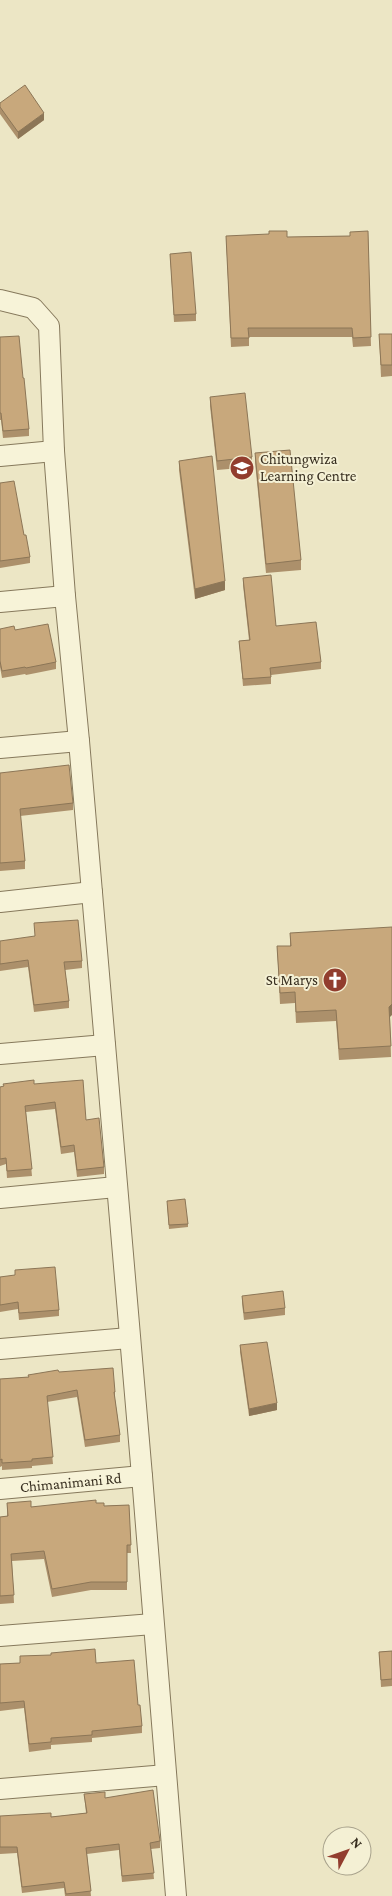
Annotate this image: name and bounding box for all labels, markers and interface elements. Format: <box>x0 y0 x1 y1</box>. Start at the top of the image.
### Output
place label: Chitungwiza Learning Centre <box>260 451 357 485</box>
school or university icon: Chitungwiza Learning Centre <box>229 455 255 481</box>
church icon: St Marys <box>322 967 348 993</box>
place label: St Marys <box>266 972 318 989</box>
street label: Chimanimani Rd <box>19 1470 122 1495</box>
north arrow <box>322 1826 372 1876</box>
text: N <box>348 1834 366 1852</box>

